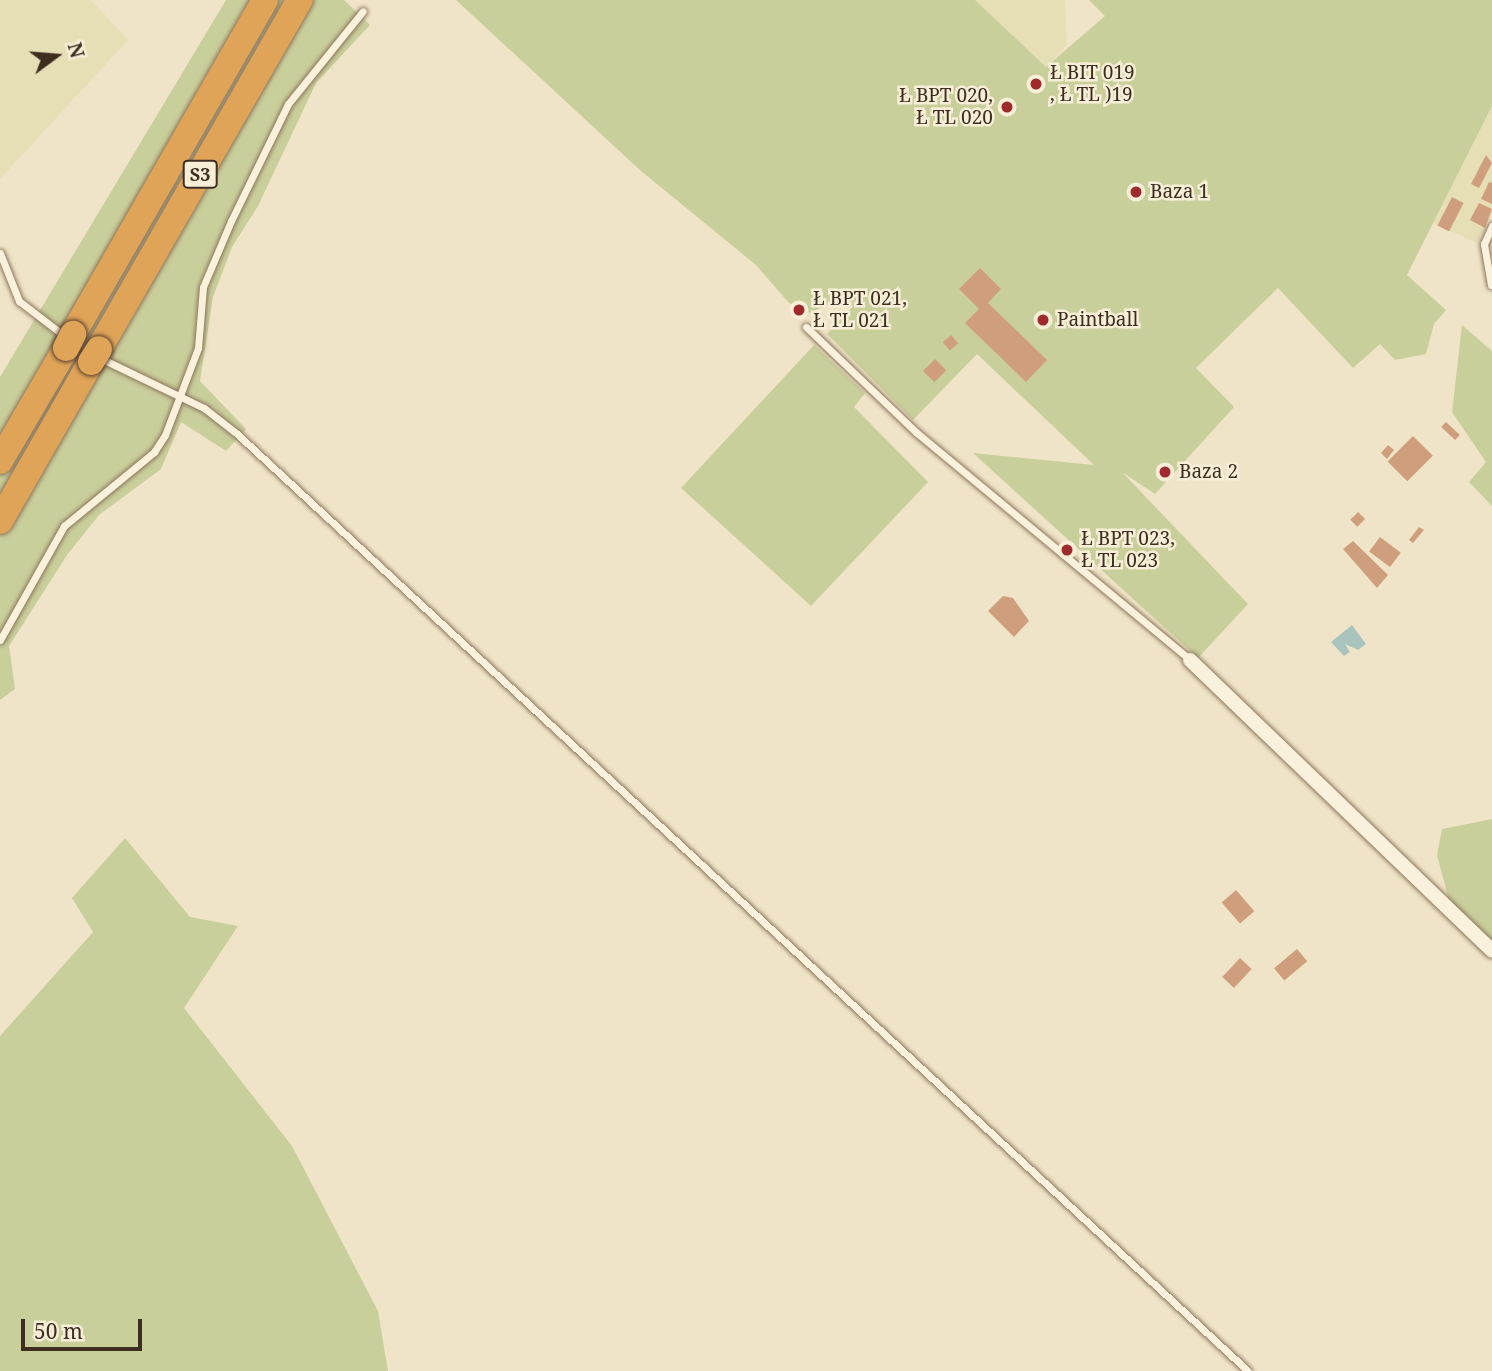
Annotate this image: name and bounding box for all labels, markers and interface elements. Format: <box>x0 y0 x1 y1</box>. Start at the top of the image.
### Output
north arrow <box>21 21 91 91</box>
text: N <box>62 39 91 61</box>
place label: Ł BIT 019 , Ł TL )19 <box>1050 62 1135 106</box>
marker: Ł BIT 019 , Ł TL )19 <box>1028 76 1044 92</box>
place label: Ł BPT 020, Ł TL 020 <box>899 85 993 129</box>
marker: Ł BPT 020, Ł TL 020 <box>999 99 1015 115</box>
road number: S3 <box>182 160 218 188</box>
place label: Baza 1 <box>1150 181 1209 203</box>
marker: Baza 1 <box>1128 184 1144 200</box>
place label: Ł BPT 021, Ł TL 021 <box>813 288 907 332</box>
marker: Ł BPT 021, Ł TL 021 <box>791 302 807 318</box>
place label: Paintball <box>1057 309 1138 331</box>
marker: Paintball <box>1035 312 1051 328</box>
place label: Baza 2 <box>1179 461 1238 483</box>
marker: Baza 2 <box>1157 464 1173 480</box>
place label: Ł BPT 023, Ł TL 023 <box>1081 528 1175 572</box>
marker: Ł BPT 023, Ł TL 023 <box>1059 542 1075 558</box>
scale bar <box>24 1304 145 1348</box>
text: 50 m <box>34 1317 83 1345</box>

